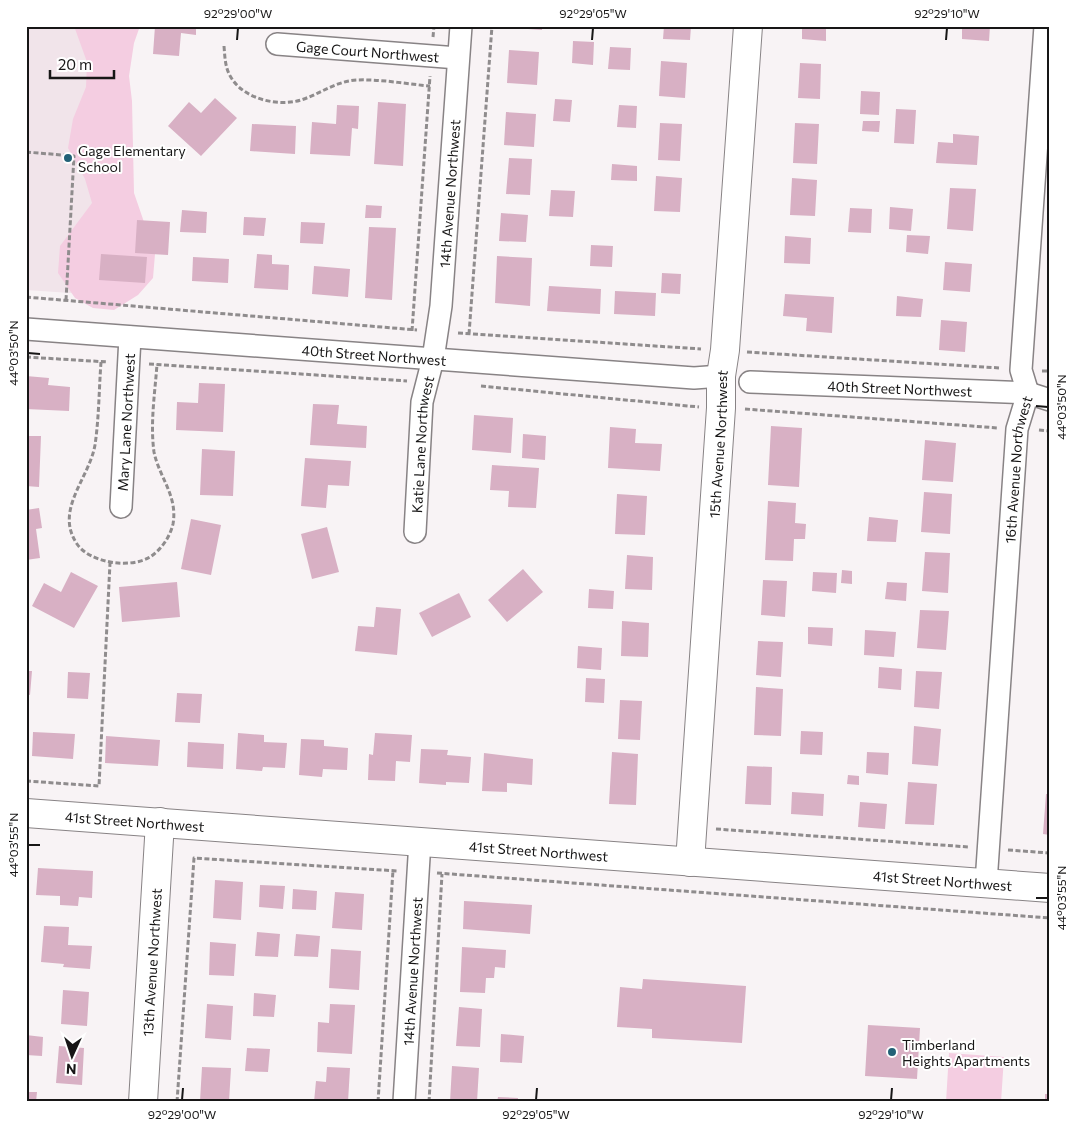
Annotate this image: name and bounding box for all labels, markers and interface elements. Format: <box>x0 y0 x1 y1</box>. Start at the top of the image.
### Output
text: 92°29'00"W <box>204 6 272 20</box>
text: 92°29'05"W <box>559 6 627 20</box>
text: 92°29'10"W <box>914 6 980 20</box>
street label: Gage Court Northwest <box>296 37 440 65</box>
scale bar <box>50 48 114 80</box>
text: 20 m <box>58 55 92 73</box>
street label: 14th Avenue Northwest <box>435 118 463 268</box>
place label: Gage Elementary School <box>78 142 186 175</box>
marker: Gage Elementary School <box>62 152 74 164</box>
text: 44°03'50"N <box>6 320 20 386</box>
street label: 40th Street Northwest <box>301 341 447 368</box>
street label: Mary Lane Northwest <box>113 352 138 492</box>
street label: 15th Avenue Northwest <box>705 368 730 519</box>
street label: Katie Lane Northwest <box>408 374 437 514</box>
text: 44°03'50"N <box>1054 374 1068 440</box>
street label: 40th Street Northwest <box>827 377 973 399</box>
street label: 16th Avenue Northwest <box>1001 393 1035 544</box>
street label: 41st Street Northwest <box>64 807 205 835</box>
text: 44°03'55"N <box>6 813 20 877</box>
street label: 41st Street Northwest <box>468 837 609 864</box>
text: 44°03'55"N <box>1054 866 1068 930</box>
street label: 41st Street Northwest <box>872 867 1013 894</box>
street label: 13th Avenue Northwest <box>139 887 164 1037</box>
street label: 14th Avenue Northwest <box>399 896 425 1046</box>
north arrow <box>48 1030 98 1080</box>
place label: Timberland Heights Apartments <box>902 1036 1030 1069</box>
marker: Timberland Heights Apartments <box>886 1046 898 1058</box>
text: N <box>66 1061 77 1078</box>
text: 92°29'00"W <box>148 1107 216 1121</box>
text: 92°29'05"W <box>502 1107 570 1121</box>
text: 92°29'10"W <box>858 1107 924 1121</box>

